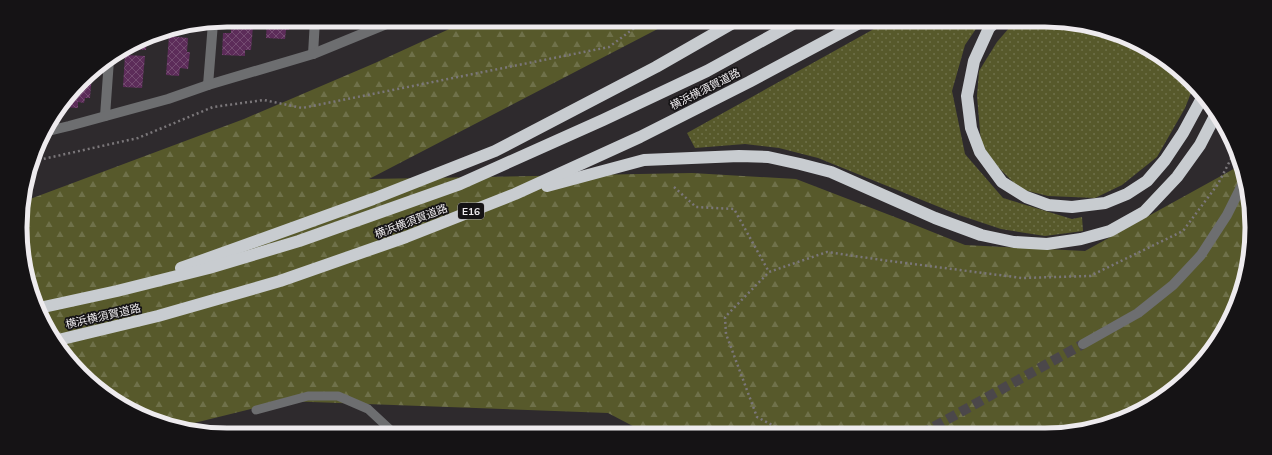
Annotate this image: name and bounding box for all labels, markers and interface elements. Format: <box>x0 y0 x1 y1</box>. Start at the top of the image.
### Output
street label: 横浜横須賀道路 <box>668 65 742 113</box>
street label: 横浜横須賀道路 <box>373 201 449 241</box>
road number: E16 <box>458 203 484 219</box>
street label: 横浜横須賀道路 <box>64 301 142 331</box>

